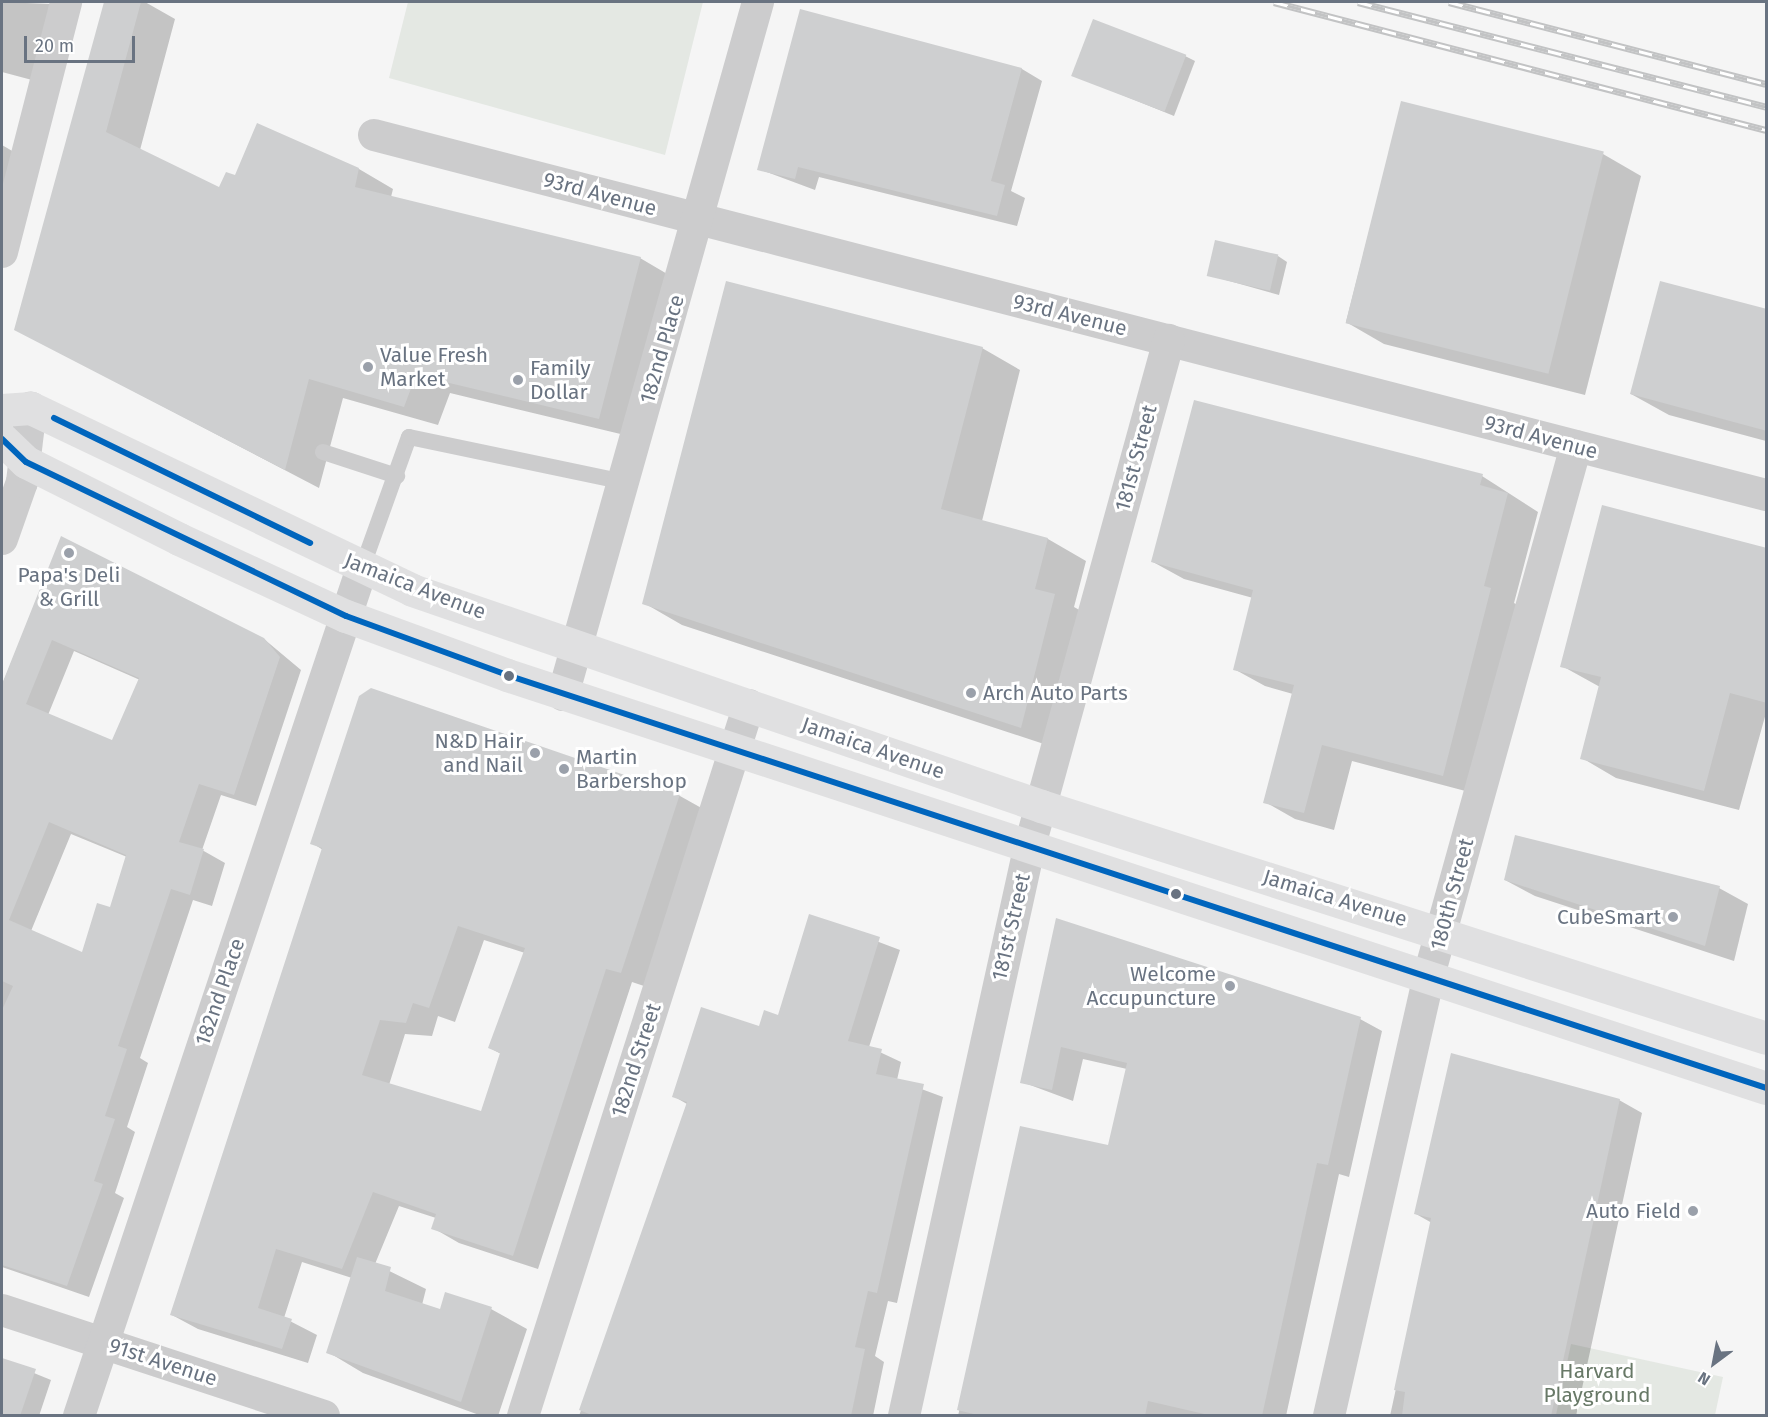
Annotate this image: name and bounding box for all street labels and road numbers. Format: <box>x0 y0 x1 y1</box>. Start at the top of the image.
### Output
street label: 93rd Avenue <box>541 167 659 221</box>
street label: 93rd Avenue <box>1010 289 1130 341</box>
street label: 182nd Place <box>634 292 690 406</box>
street label: 181st Street <box>1110 402 1162 514</box>
street label: 93rd Avenue <box>1482 410 1600 464</box>
street label: Jamaica Avenue <box>341 547 489 625</box>
street label: Jamaica Avenue <box>798 712 948 784</box>
street label: 180th Street <box>1425 835 1479 953</box>
street label: Jamaica Avenue <box>1260 864 1410 932</box>
street label: 181st Street <box>986 871 1036 983</box>
street label: 182nd Place <box>190 935 250 1049</box>
street label: 182nd Street <box>606 1000 666 1120</box>
street label: 91st Avenue <box>106 1333 220 1391</box>

